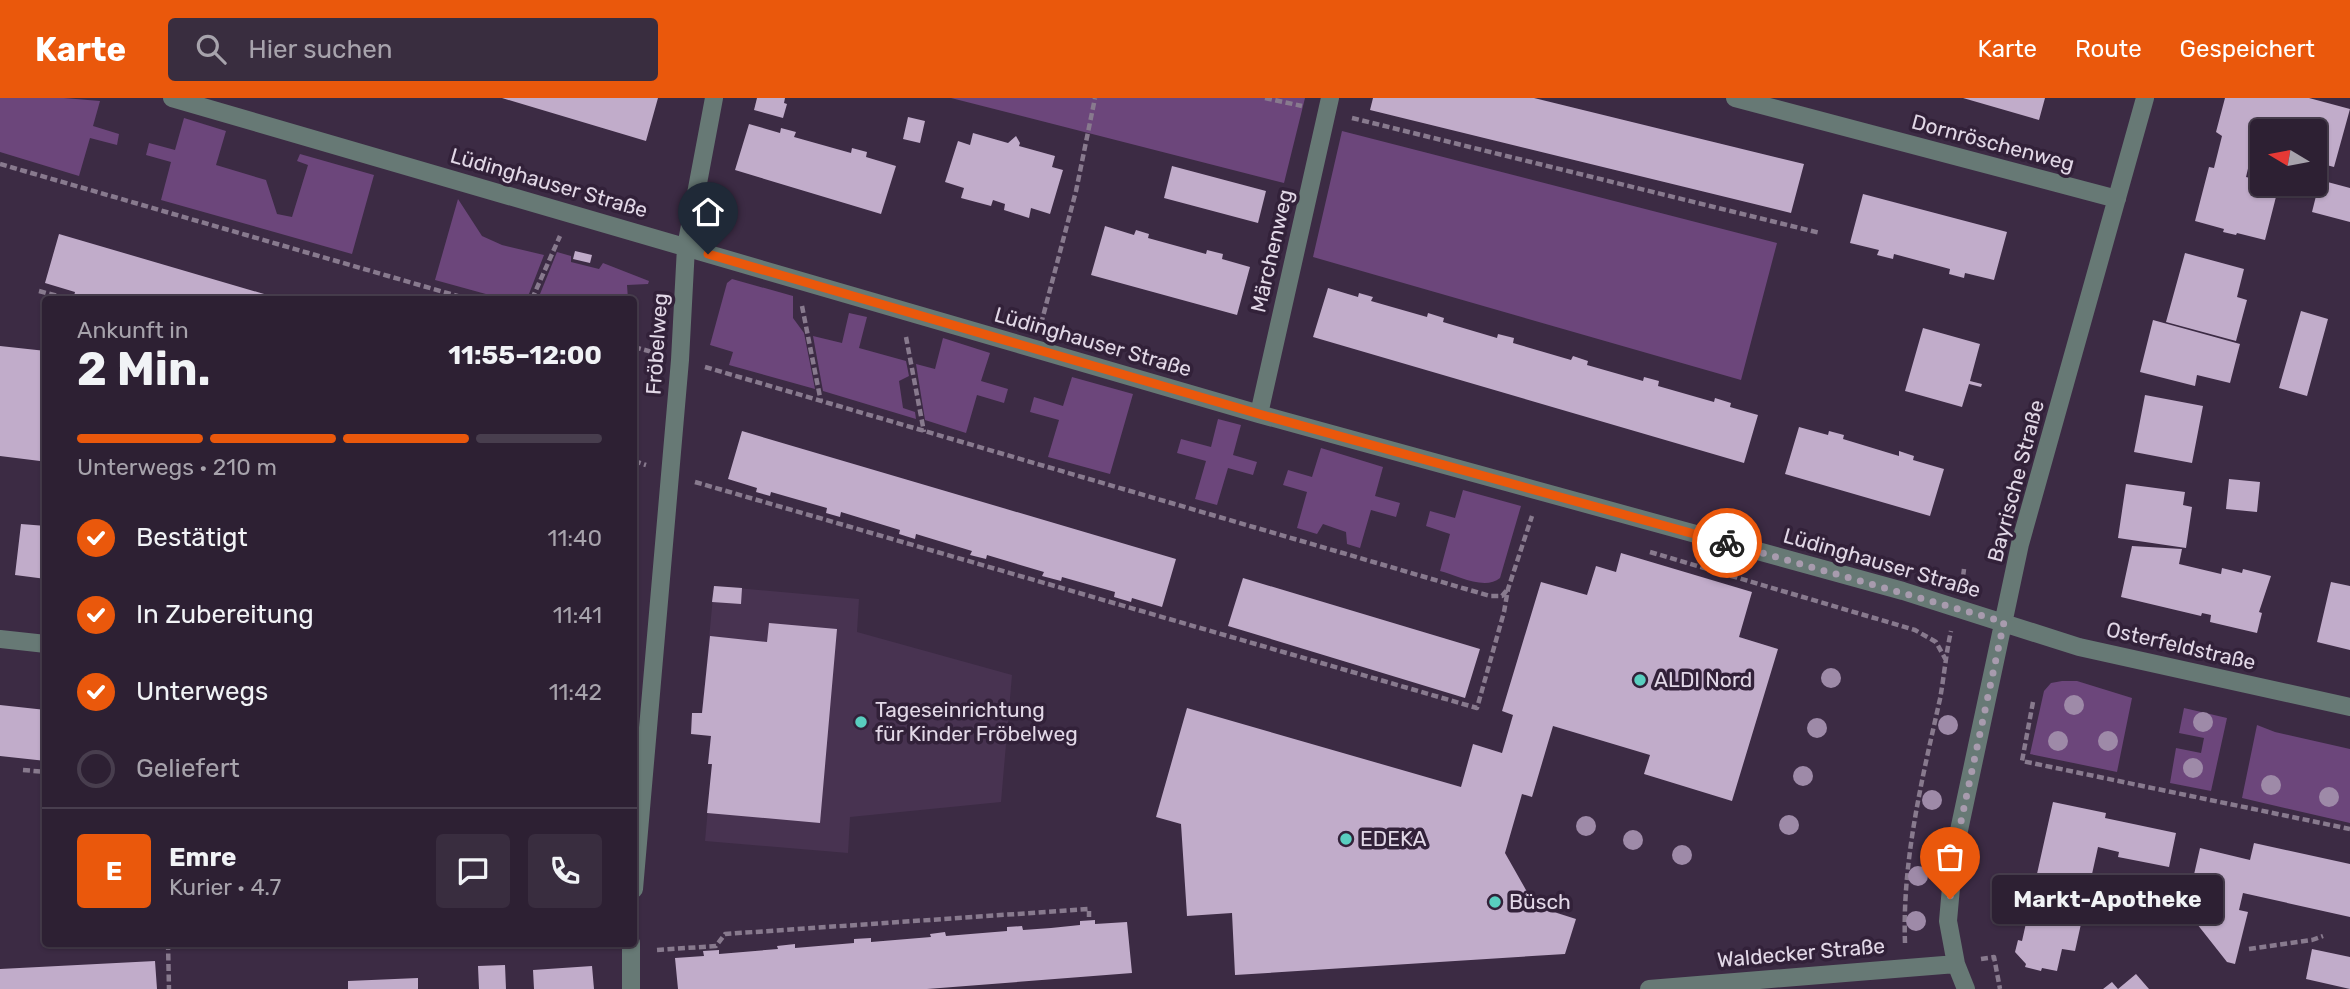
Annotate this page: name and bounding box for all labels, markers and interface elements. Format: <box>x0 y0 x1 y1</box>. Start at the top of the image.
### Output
search box <box>168 18 658 81</box>
text: Karte <box>35 30 126 69</box>
icon: search <box>192 30 230 68</box>
text: Hier suchen <box>248 34 393 65</box>
text: Karte <box>1978 35 2037 63</box>
text: Route <box>2075 35 2142 63</box>
text: Gespeichert <box>2180 35 2315 63</box>
street label: Dornröschenweg <box>1909 109 2077 176</box>
north arrow <box>2250 119 2328 196</box>
map controls <box>2250 119 2327 196</box>
street label: Lüdinghauser Straße <box>448 142 651 223</box>
pin <box>678 182 738 254</box>
street label: Märchenweg <box>1245 187 1298 315</box>
icon: home <box>689 193 727 231</box>
street label: Fröbelweg <box>640 292 673 396</box>
street label: Lüdinghauser Straße <box>992 301 1195 382</box>
text: Ankunft in <box>77 316 189 344</box>
text: 11:55–12:00 <box>448 340 602 371</box>
text: 2 Min. <box>77 342 211 397</box>
street label: Bayrische Straße <box>1982 397 2049 565</box>
text: Unterwegs · 210 m <box>77 453 277 481</box>
courier <box>1692 508 1762 578</box>
icon: check <box>77 519 115 557</box>
text: Bestätigt <box>136 522 248 553</box>
street label: Lüdinghauser Straße <box>1781 522 1984 603</box>
text: 11:40 <box>548 524 602 552</box>
icon: bike <box>1708 524 1746 562</box>
icon: check <box>77 596 115 634</box>
text: In Zubereitung <box>136 599 314 630</box>
text: 11:41 <box>553 601 602 629</box>
street label: Osterfeldstraße <box>2104 616 2258 675</box>
place label: ALDI Nord <box>1654 667 1752 692</box>
marker: ALDI Nord <box>1632 672 1648 688</box>
icon: check <box>77 673 115 711</box>
text: Unterwegs <box>136 676 268 707</box>
text: 11:42 <box>549 678 602 706</box>
place label: Tageseinrichtung für Kinder Fröbelweg <box>875 697 1078 746</box>
marker: Tageseinrichtung für Kinder Fröbelweg <box>853 714 869 730</box>
text: Geliefert <box>136 753 240 784</box>
place label: EDEKA <box>1360 826 1427 851</box>
pin <box>1920 827 1980 899</box>
marker: EDEKA <box>1338 831 1354 847</box>
button: chat <box>436 834 510 908</box>
button: phone <box>528 834 602 908</box>
icon: bag <box>1931 838 1969 876</box>
text: Emre <box>169 842 237 873</box>
text: E <box>106 856 122 887</box>
text: Kurier · 4.7 <box>169 873 281 901</box>
callout: Markt-Apotheke <box>1992 874 2223 924</box>
text: Markt-Apotheke <box>2013 885 2202 913</box>
place label: Büsch <box>1509 889 1571 914</box>
marker: Büsch <box>1487 894 1503 910</box>
street label: Waldecker Straße <box>1716 933 1886 972</box>

